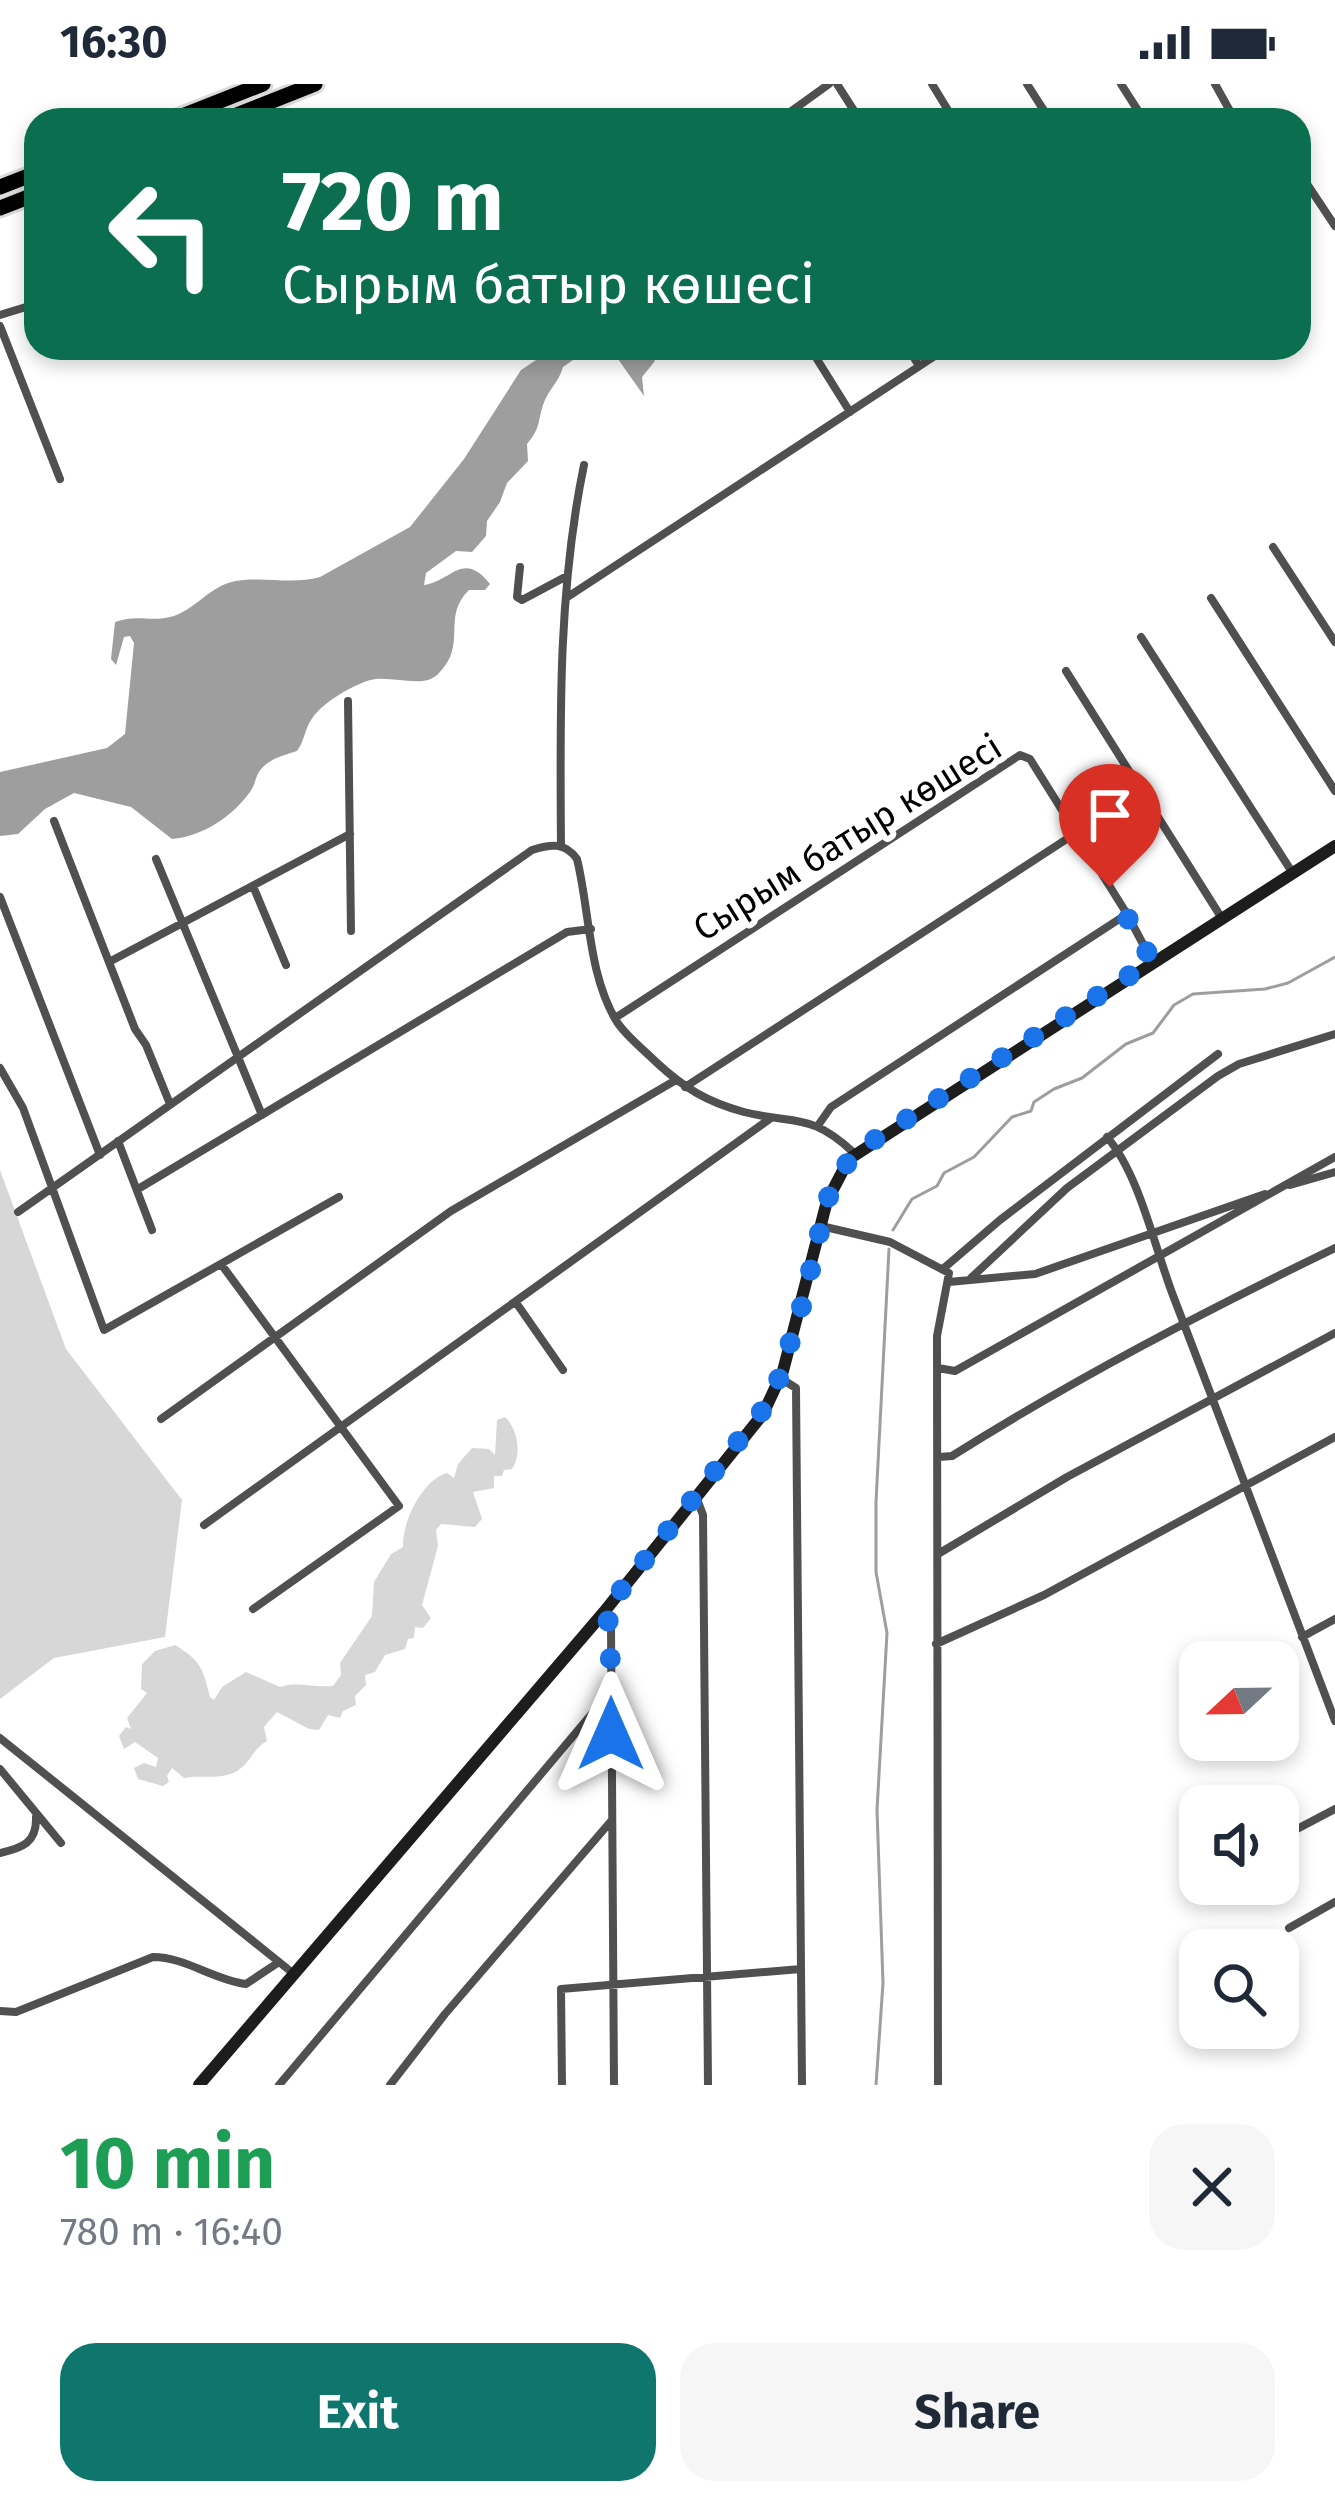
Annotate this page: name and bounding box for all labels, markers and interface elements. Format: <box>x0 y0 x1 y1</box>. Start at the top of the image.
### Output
text: 16:30 <box>60 15 168 69</box>
text: 720 m <box>282 151 504 252</box>
icon: left <box>84 156 240 312</box>
text: Сырым батыр көшесі <box>282 253 815 317</box>
street label: Сырым батыр көшесі <box>685 725 1010 951</box>
pin <box>1059 764 1161 887</box>
icon: arrive <box>1077 782 1143 848</box>
north arrow <box>1179 1641 1299 1761</box>
map controls <box>1179 1641 1299 2049</box>
position arrow <box>548 1671 674 1797</box>
button: sound <box>1179 1785 1299 1905</box>
button: search <box>1179 1929 1299 2049</box>
text: 10 min <box>60 2121 275 2207</box>
button: close <box>1149 2124 1275 2250</box>
text: 780 m · 16:40 <box>60 2209 283 2255</box>
button: Exit <box>60 2343 656 2481</box>
button: Share <box>680 2343 1275 2481</box>

